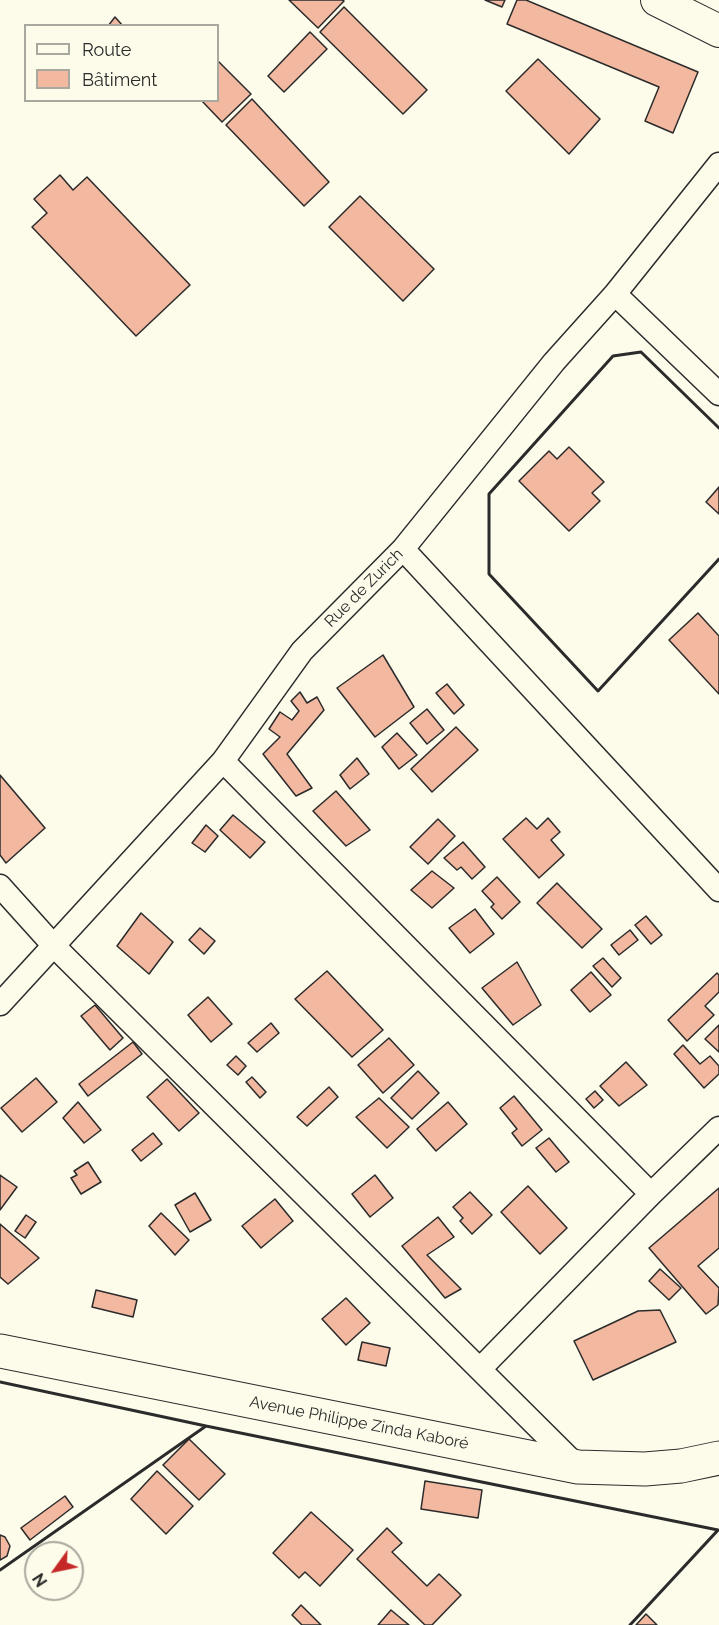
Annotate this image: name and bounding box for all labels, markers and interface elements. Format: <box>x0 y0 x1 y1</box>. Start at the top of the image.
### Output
legend <box>24 24 219 102</box>
text: Route <box>82 39 131 60</box>
text: Bâtiment <box>82 69 157 90</box>
street label: Rue de Zurich <box>321 545 407 631</box>
street label: Avenue Philippe Zinda Kaboré <box>248 1392 470 1454</box>
north arrow <box>24 1541 84 1601</box>
text: N <box>29 1570 51 1590</box>

